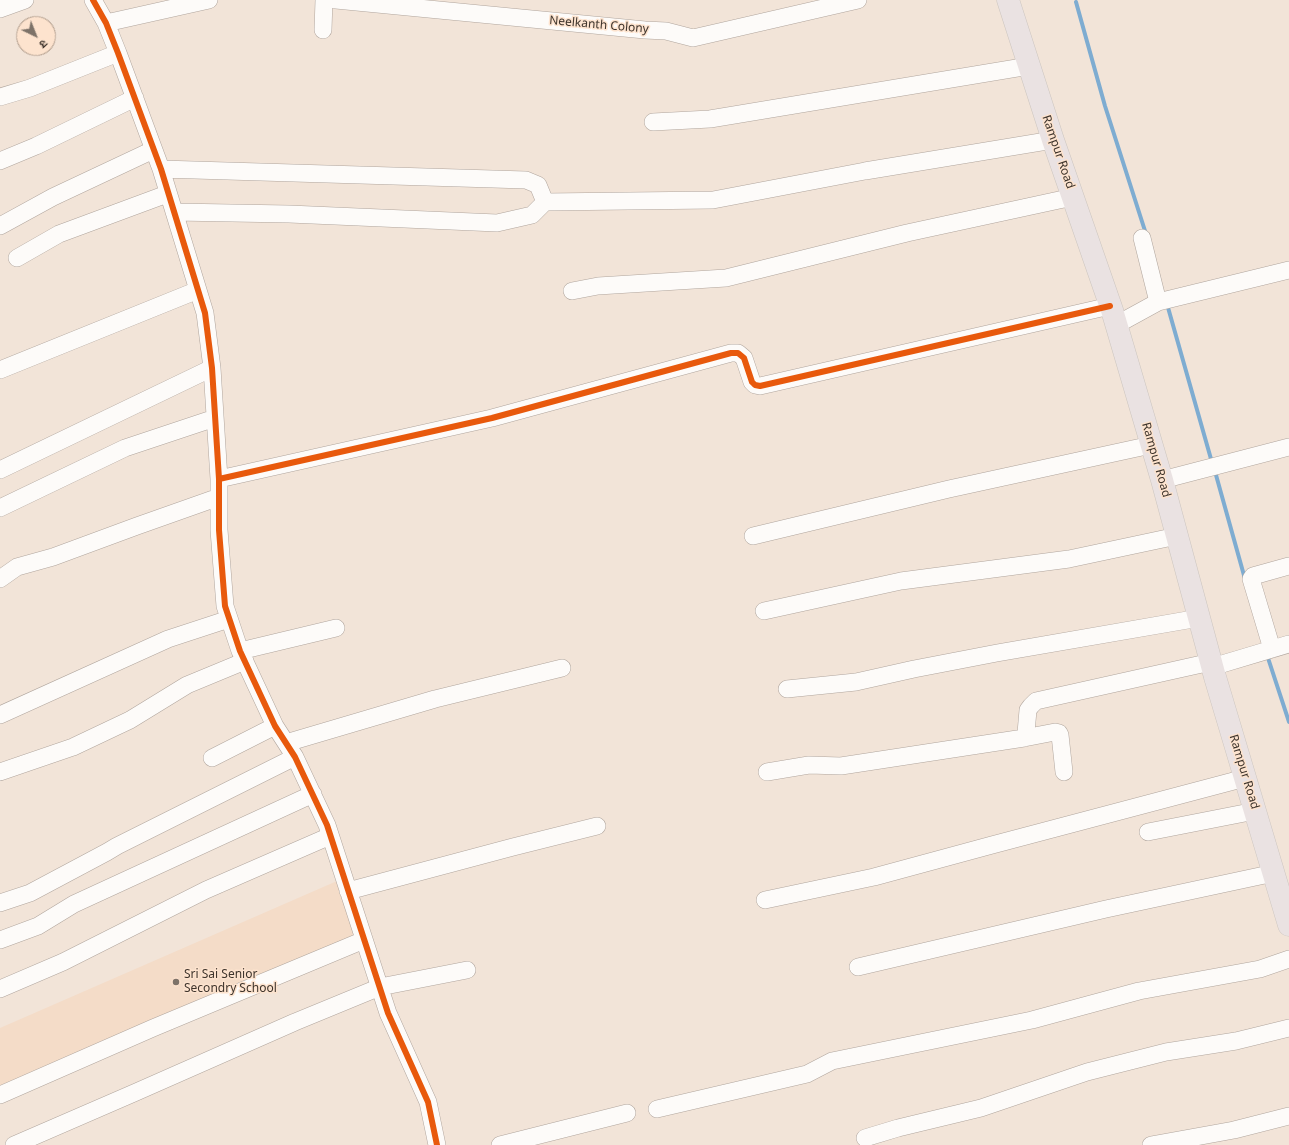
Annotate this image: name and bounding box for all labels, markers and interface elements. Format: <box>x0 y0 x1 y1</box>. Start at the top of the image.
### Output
street label: Neelkanth Colony <box>549 13 649 37</box>
north arrow <box>16 16 56 56</box>
text: उ <box>36 37 51 52</box>
street label: Rampur Road <box>1039 113 1077 191</box>
street label: Rampur Road <box>1138 421 1174 499</box>
street label: Rampur Road <box>1226 733 1262 811</box>
place label: Sri Sai Senior Secondry School <box>184 968 277 996</box>
marker: Sri Sai Senior Secondry School <box>171 977 181 987</box>

